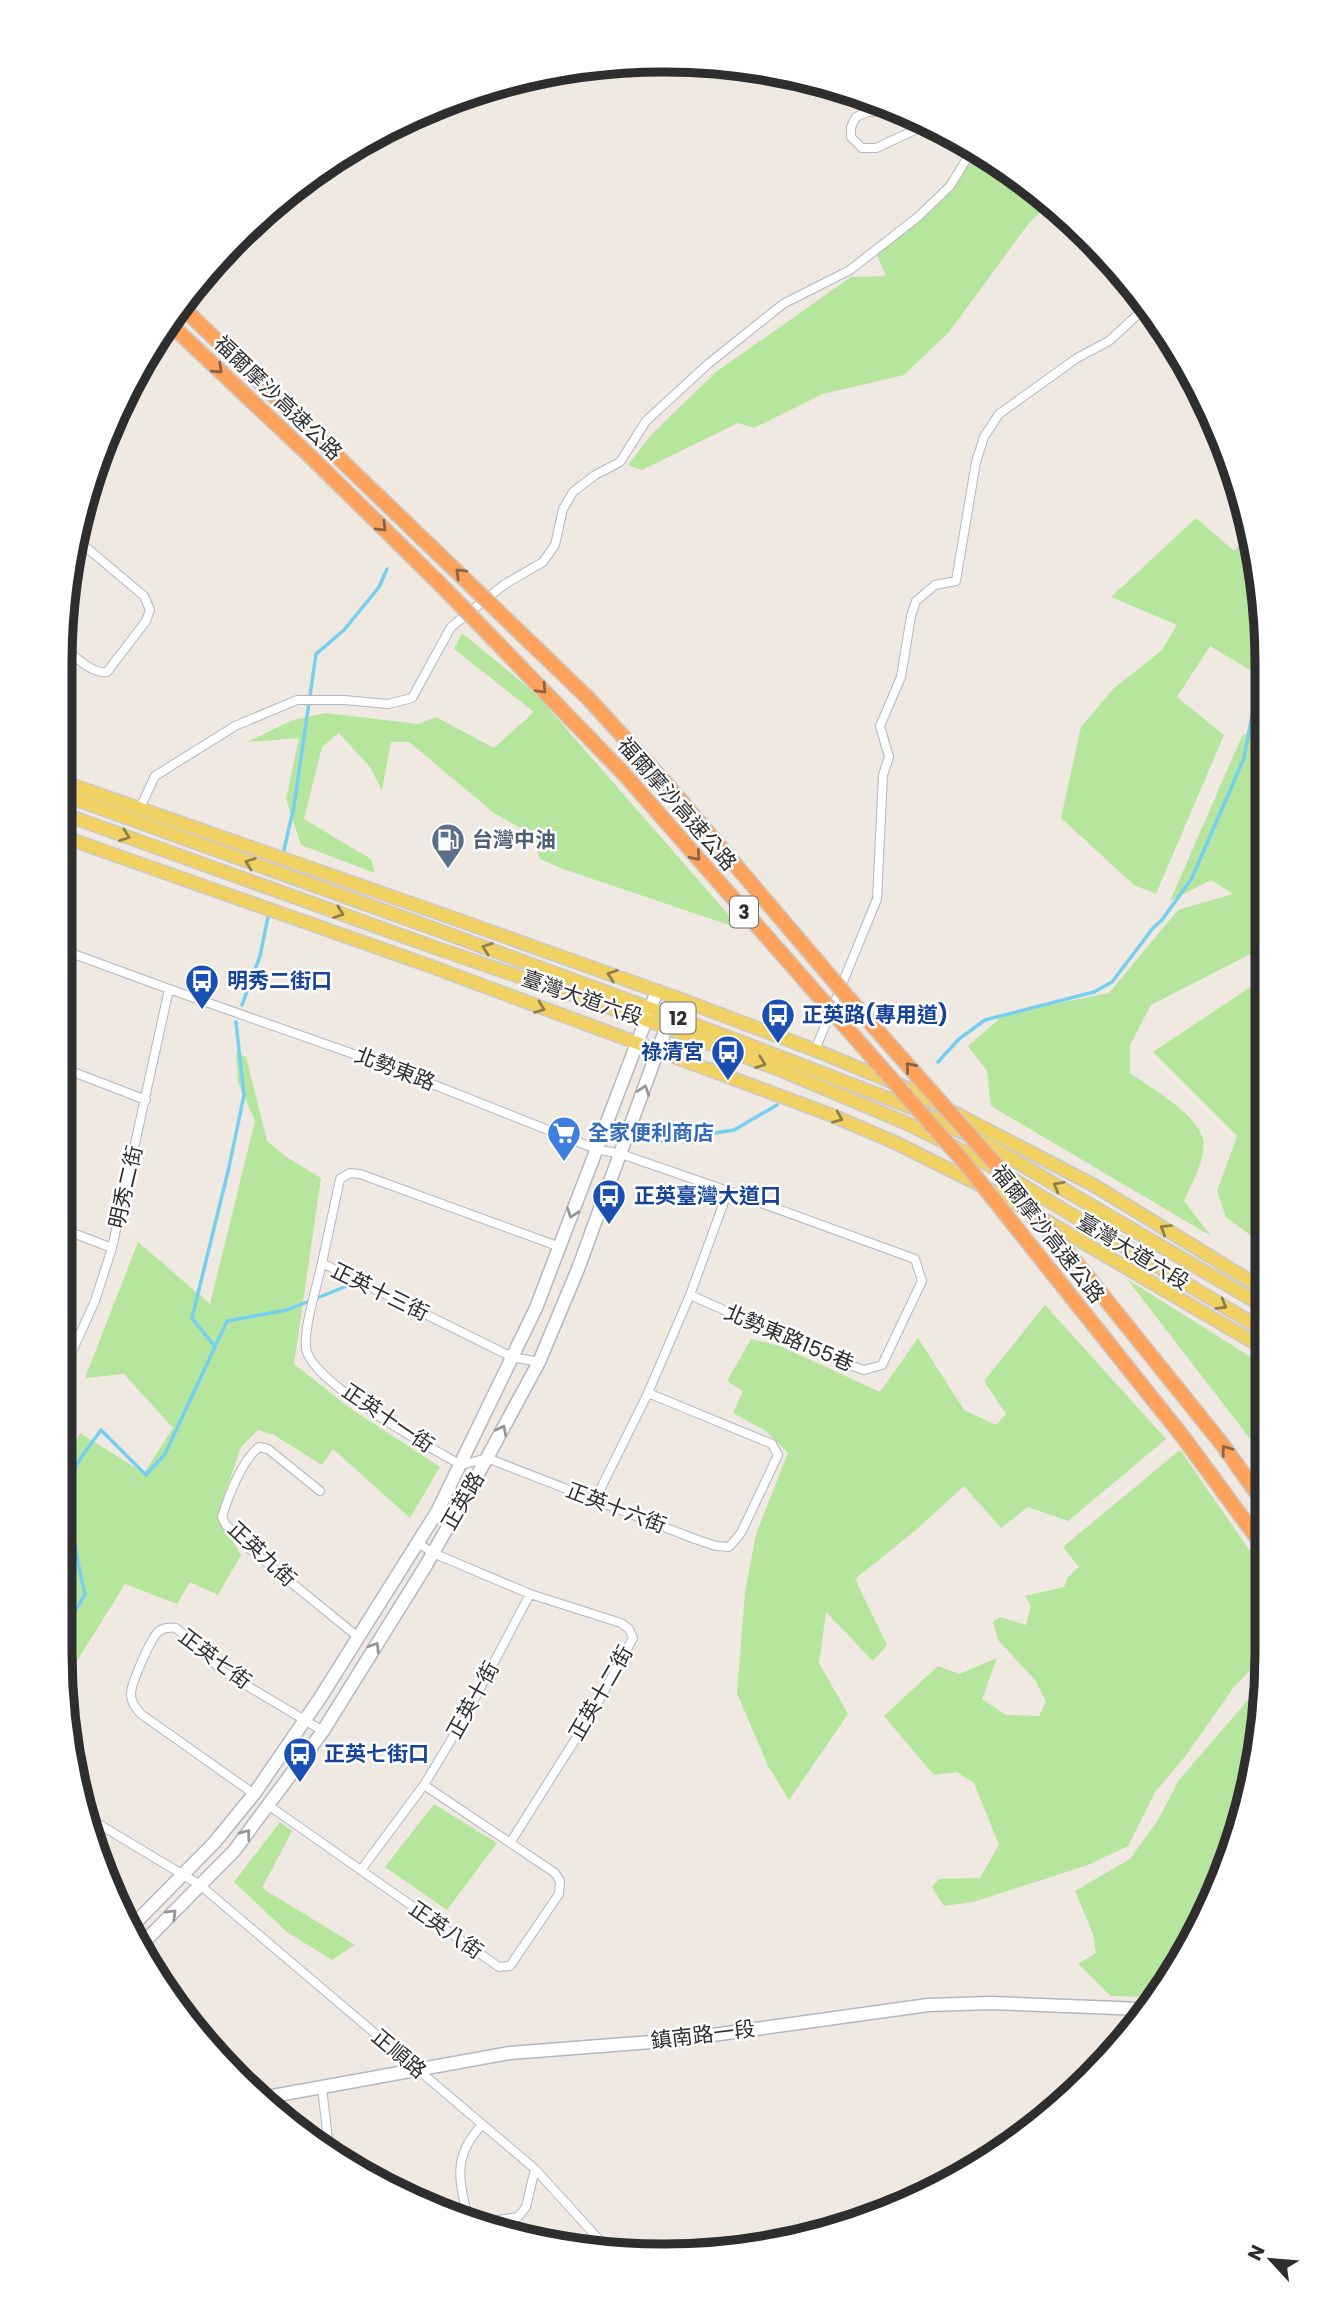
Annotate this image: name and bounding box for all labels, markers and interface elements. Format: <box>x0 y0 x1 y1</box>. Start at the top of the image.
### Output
street label: 福爾摩沙高速公路 <box>208 329 349 466</box>
one-way arrow <box>210 361 223 374</box>
one-way arrow <box>374 519 386 531</box>
one-way arrow <box>455 568 468 581</box>
one-way arrow <box>533 681 546 694</box>
street label: 福爾摩沙高速公路 <box>611 731 743 877</box>
fuel station icon: 台灣中油 <box>429 821 467 870</box>
place label: 台灣中油 <box>472 825 556 854</box>
one-way arrow <box>118 828 130 842</box>
one-way arrow <box>688 848 700 861</box>
one-way arrow <box>244 857 257 871</box>
road number: 3 <box>730 896 758 928</box>
one-way arrow <box>333 905 345 919</box>
one-way arrow <box>482 942 494 956</box>
bus stop icon: 明秀二街口 <box>183 962 221 1011</box>
street label: 臺灣大道六段 <box>518 963 646 1032</box>
place label: 明秀二街口 <box>227 966 332 995</box>
one-way arrow <box>607 969 619 983</box>
bus stop icon: 正英路(專用道) <box>759 996 797 1045</box>
one-way arrow <box>533 1000 545 1014</box>
place label: 正英路(專用道) <box>802 1000 948 1029</box>
road number: 12 <box>660 1002 696 1034</box>
bus stop icon: 祿清宮 <box>709 1033 747 1082</box>
place label: 祿清宮 <box>641 1037 704 1066</box>
street label: 北勢東路 <box>351 1040 440 1097</box>
one-way arrow <box>754 1055 767 1069</box>
one-way arrow <box>905 1062 918 1075</box>
one-way arrow <box>636 1085 650 1097</box>
one-way arrow <box>831 1110 843 1124</box>
supermarket icon: 全家便利商店 <box>545 1114 583 1163</box>
place label: 全家便利商店 <box>588 1118 714 1147</box>
street label: 明秀二街 <box>102 1143 149 1231</box>
street label: 福爾摩沙高速公路 <box>985 1159 1112 1309</box>
bus stop icon: 正英臺灣大道口 <box>590 1177 628 1226</box>
place label: 正英臺灣大道口 <box>634 1181 781 1210</box>
one-way arrow <box>1052 1181 1065 1194</box>
one-way arrow <box>567 1207 581 1219</box>
street label: 臺灣大道六段 <box>1072 1207 1195 1296</box>
one-way arrow <box>1159 1225 1172 1238</box>
street label: 正英十三街 <box>327 1256 434 1328</box>
street label: 北勢東路155巷 <box>720 1297 858 1378</box>
one-way arrow <box>1214 1297 1227 1310</box>
street label: 正英十一街 <box>337 1376 440 1459</box>
one-way arrow <box>494 1425 507 1437</box>
one-way arrow <box>1221 1445 1234 1458</box>
street label: 正英路 <box>434 1466 491 1535</box>
street label: 正英十六街 <box>562 1475 670 1540</box>
street label: 正英九街 <box>222 1514 303 1593</box>
street label: 正英七街 <box>173 1622 258 1695</box>
street label: 正英十二街 <box>562 1640 639 1745</box>
one-way arrow <box>367 1642 380 1655</box>
street label: 正英十街 <box>440 1656 506 1744</box>
bus stop icon: 正英七街口 <box>281 1735 319 1784</box>
place label: 正英七街口 <box>324 1739 429 1768</box>
one-way arrow <box>238 1830 251 1842</box>
street label: 正英八街 <box>404 1894 489 1966</box>
one-way arrow <box>164 1910 177 1923</box>
street label: 鎮南路一段 <box>649 2014 757 2055</box>
street label: 正順路 <box>366 2022 433 2085</box>
north arrow <box>1236 2225 1306 2295</box>
text: N <box>1241 2240 1271 2265</box>

